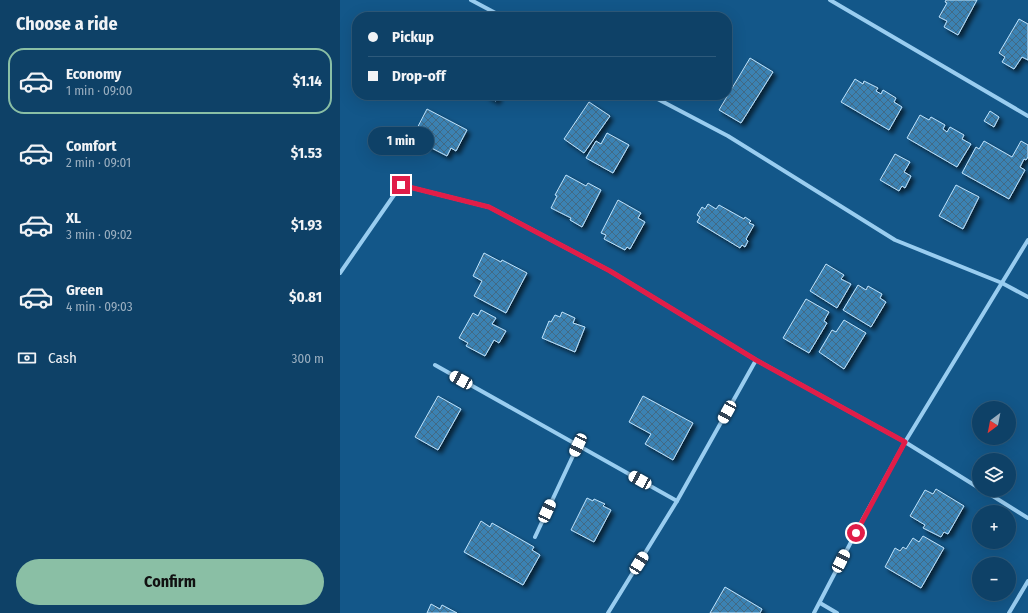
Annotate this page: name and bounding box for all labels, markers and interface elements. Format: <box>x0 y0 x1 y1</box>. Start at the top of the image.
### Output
text: Choose a ride <box>16 13 118 35</box>
text: Pickup <box>392 28 434 46</box>
icon: car <box>18 63 54 99</box>
text: Economy <box>66 65 121 83</box>
text: Drop-off <box>392 67 446 85</box>
text: $1.14 <box>293 72 322 90</box>
text: 1 min · 09:00 <box>66 83 132 98</box>
callout: 1 min <box>368 127 434 155</box>
text: 1 min <box>387 133 415 148</box>
icon: car <box>18 135 54 171</box>
text: Comfort <box>66 137 117 155</box>
text: $1.53 <box>291 144 322 162</box>
text: 2 min · 09:01 <box>66 155 131 170</box>
route end <box>392 176 410 194</box>
icon: car <box>18 207 54 243</box>
text: XL <box>66 209 81 227</box>
text: $1.93 <box>291 216 322 234</box>
text: 3 min · 09:02 <box>66 227 132 242</box>
icon: car <box>18 279 54 315</box>
text: Green <box>66 281 103 299</box>
text: $0.81 <box>289 288 322 306</box>
text: 4 min · 09:03 <box>66 299 133 314</box>
icon: cash <box>16 347 38 369</box>
text: Cash <box>48 349 77 367</box>
text: 300 m <box>292 351 324 366</box>
car <box>448 369 474 391</box>
car <box>716 399 738 425</box>
north arrow <box>972 401 1016 445</box>
map controls <box>972 401 1016 601</box>
car <box>567 432 589 458</box>
button: layers <box>972 453 1016 497</box>
car <box>627 469 653 491</box>
car <box>536 498 558 524</box>
button: + <box>972 505 1016 549</box>
route start <box>847 524 865 542</box>
car <box>830 548 852 574</box>
car <box>628 550 650 576</box>
button: − <box>972 557 1016 601</box>
button: Confirm <box>16 559 324 605</box>

